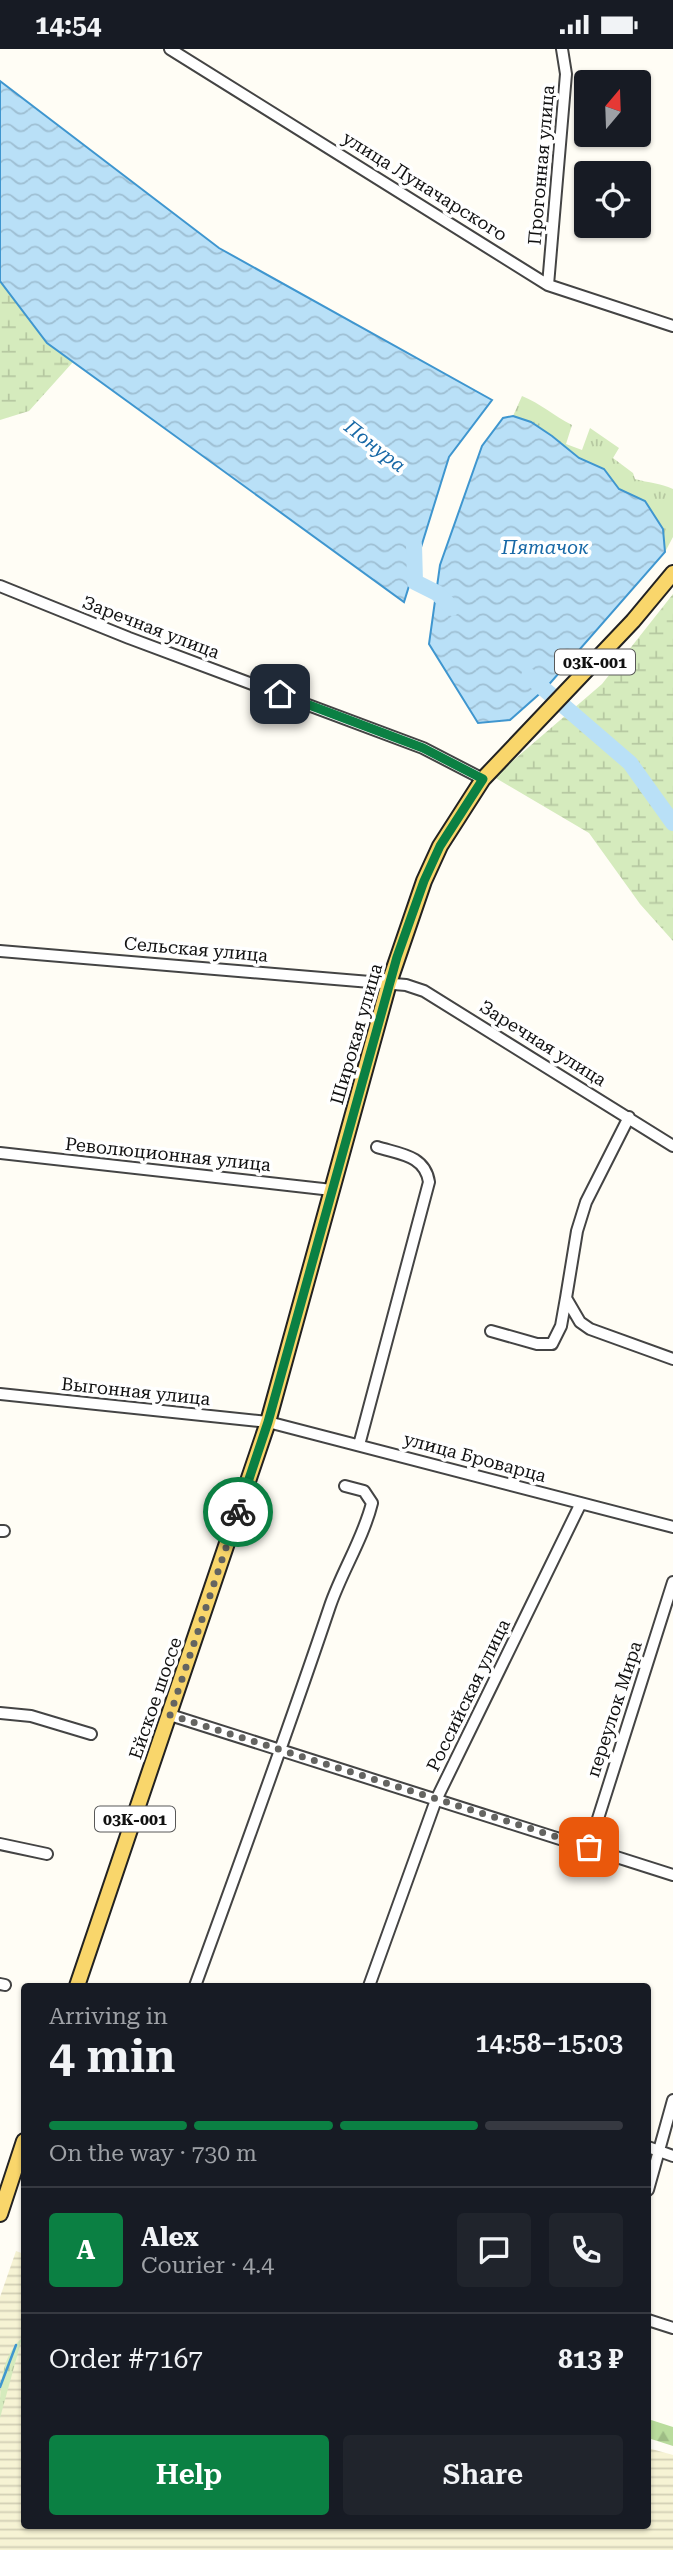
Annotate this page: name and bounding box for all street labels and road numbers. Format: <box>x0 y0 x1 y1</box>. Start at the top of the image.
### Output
street label: Прогонная улица <box>524 84 558 246</box>
street label: улица Луначарского <box>339 127 511 245</box>
street label: Заречная улица <box>79 591 223 663</box>
road number: 03К-001 <box>555 649 635 675</box>
street label: Сельская улица <box>123 932 269 966</box>
street label: Широкая улица <box>326 961 386 1107</box>
street label: Заречная улица <box>476 996 610 1091</box>
street label: Революционная улица <box>64 1133 272 1175</box>
street label: Выгонная улица <box>60 1373 212 1409</box>
street label: улица Броварца <box>401 1428 549 1486</box>
street label: Российская улица <box>422 1615 514 1775</box>
street label: Ейское шоссе <box>124 1634 186 1762</box>
street label: переулок Мира <box>582 1638 646 1780</box>
road number: 03К-001 <box>95 1807 175 1831</box>

